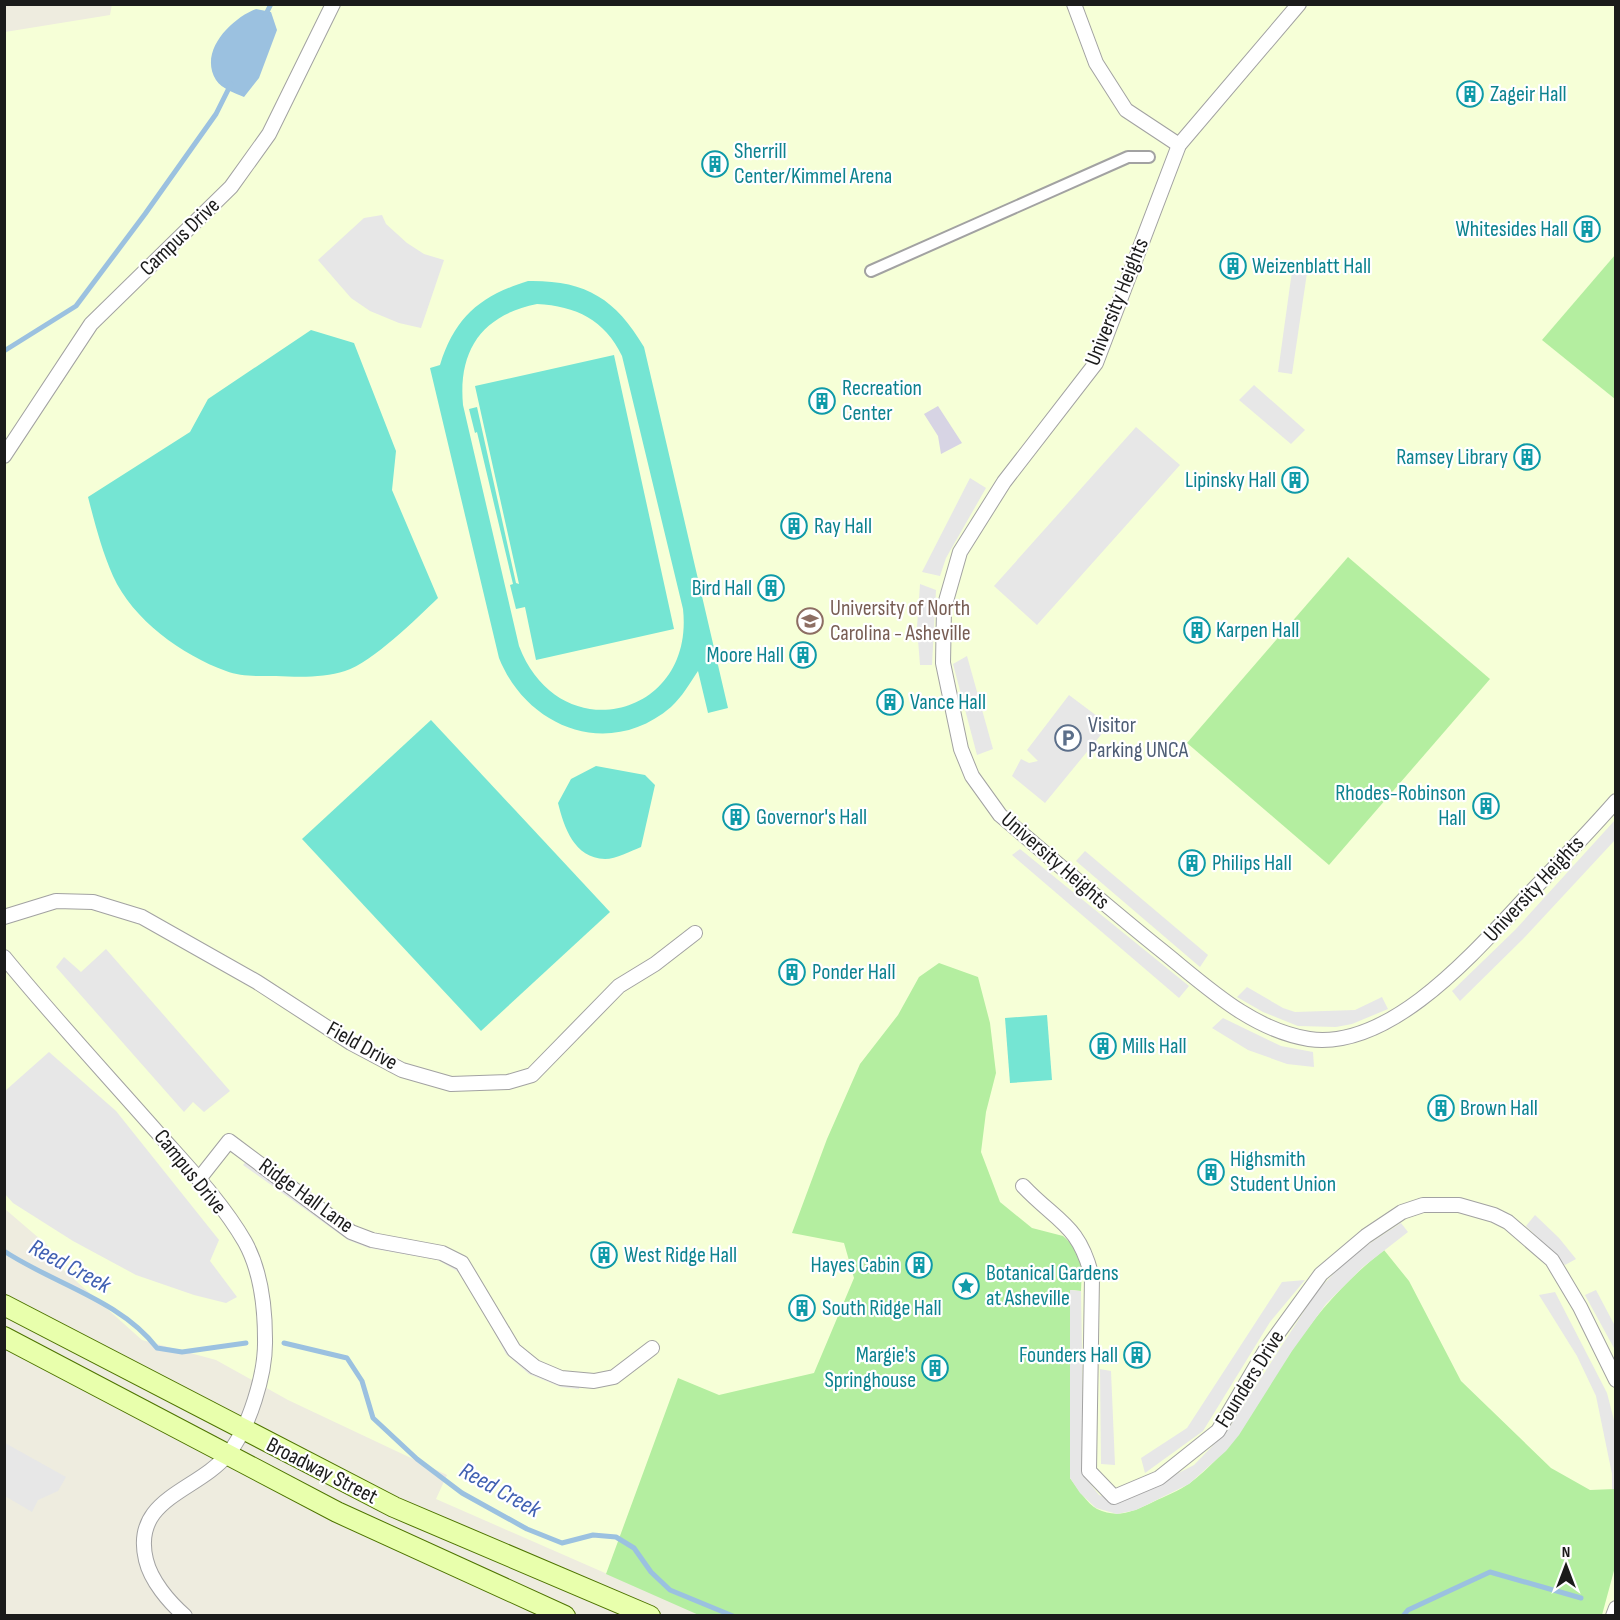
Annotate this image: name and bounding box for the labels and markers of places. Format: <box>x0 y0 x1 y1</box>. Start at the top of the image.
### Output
building icon: Zageir Hall <box>1455 79 1485 109</box>
place label: Zageir Hall <box>1490 81 1567 108</box>
place label: Sherrill Center/Kimmel Arena <box>734 138 892 190</box>
building icon: Sherrill Center/Kimmel Arena <box>700 149 730 179</box>
building icon: Whitesides Hall <box>1572 214 1602 244</box>
place label: Whitesides Hall <box>1456 216 1568 243</box>
building icon: Weizenblatt Hall <box>1218 251 1248 281</box>
place label: Weizenblatt Hall <box>1252 253 1371 280</box>
place label: Recreation Center <box>842 375 922 427</box>
building icon: Recreation Center <box>807 386 837 416</box>
building icon: Ramsey Library <box>1512 442 1542 472</box>
place label: Ramsey Library <box>1396 444 1509 471</box>
building icon: Lipinsky Hall <box>1280 465 1310 495</box>
place label: Lipinsky Hall <box>1185 467 1276 494</box>
building icon: Ray Hall <box>779 511 809 541</box>
place label: Ray Hall <box>814 513 872 540</box>
building icon: Bird Hall <box>756 573 786 603</box>
place label: Bird Hall <box>692 575 752 602</box>
place label: University of North Carolina - Asheville <box>830 595 971 647</box>
school or university icon: University of North Carolina - Asheville <box>795 606 825 636</box>
building icon: Karpen Hall <box>1182 615 1212 645</box>
place label: Karpen Hall <box>1216 617 1299 644</box>
building icon: Moore Hall <box>788 640 818 670</box>
place label: Moore Hall <box>707 642 784 669</box>
building icon: Vance Hall <box>875 687 905 717</box>
place label: Vance Hall <box>910 689 986 716</box>
place label: Visitor Parking UNCA <box>1088 712 1189 764</box>
parking icon: Visitor Parking UNCA <box>1053 723 1083 753</box>
place label: Rhodes-Robinson Hall <box>1335 780 1466 832</box>
building icon: Rhodes-Robinson Hall <box>1471 791 1501 821</box>
building icon: Governor's Hall <box>721 802 751 832</box>
place label: Governor's Hall <box>756 804 867 831</box>
building icon: Philips Hall <box>1177 848 1207 878</box>
place label: Philips Hall <box>1212 850 1292 877</box>
building icon: Ponder Hall <box>777 957 807 987</box>
place label: Ponder Hall <box>812 959 896 986</box>
building icon: Mills Hall <box>1088 1031 1118 1061</box>
place label: Mills Hall <box>1122 1033 1187 1060</box>
building icon: Brown Hall <box>1426 1093 1456 1123</box>
place label: Brown Hall <box>1460 1095 1538 1122</box>
place label: Highsmith Student Union <box>1230 1146 1336 1198</box>
building icon: Highsmith Student Union <box>1196 1157 1226 1187</box>
building icon: West Ridge Hall <box>589 1240 619 1270</box>
place label: West Ridge Hall <box>624 1242 737 1269</box>
building icon: Hayes Cabin <box>904 1250 934 1280</box>
place label: Hayes Cabin <box>811 1252 900 1279</box>
place label: Botanical Gardens at Asheville <box>986 1260 1119 1312</box>
place icon: Botanical Gardens at Asheville <box>951 1271 981 1301</box>
building icon: South Ridge Hall <box>787 1293 817 1323</box>
place label: South Ridge Hall <box>822 1295 942 1322</box>
building icon: Founders Hall <box>1122 1340 1152 1370</box>
place label: Margie's Springhouse <box>824 1342 916 1394</box>
place label: Founders Hall <box>1019 1342 1118 1369</box>
building icon: Margie's Springhouse <box>920 1353 950 1383</box>

